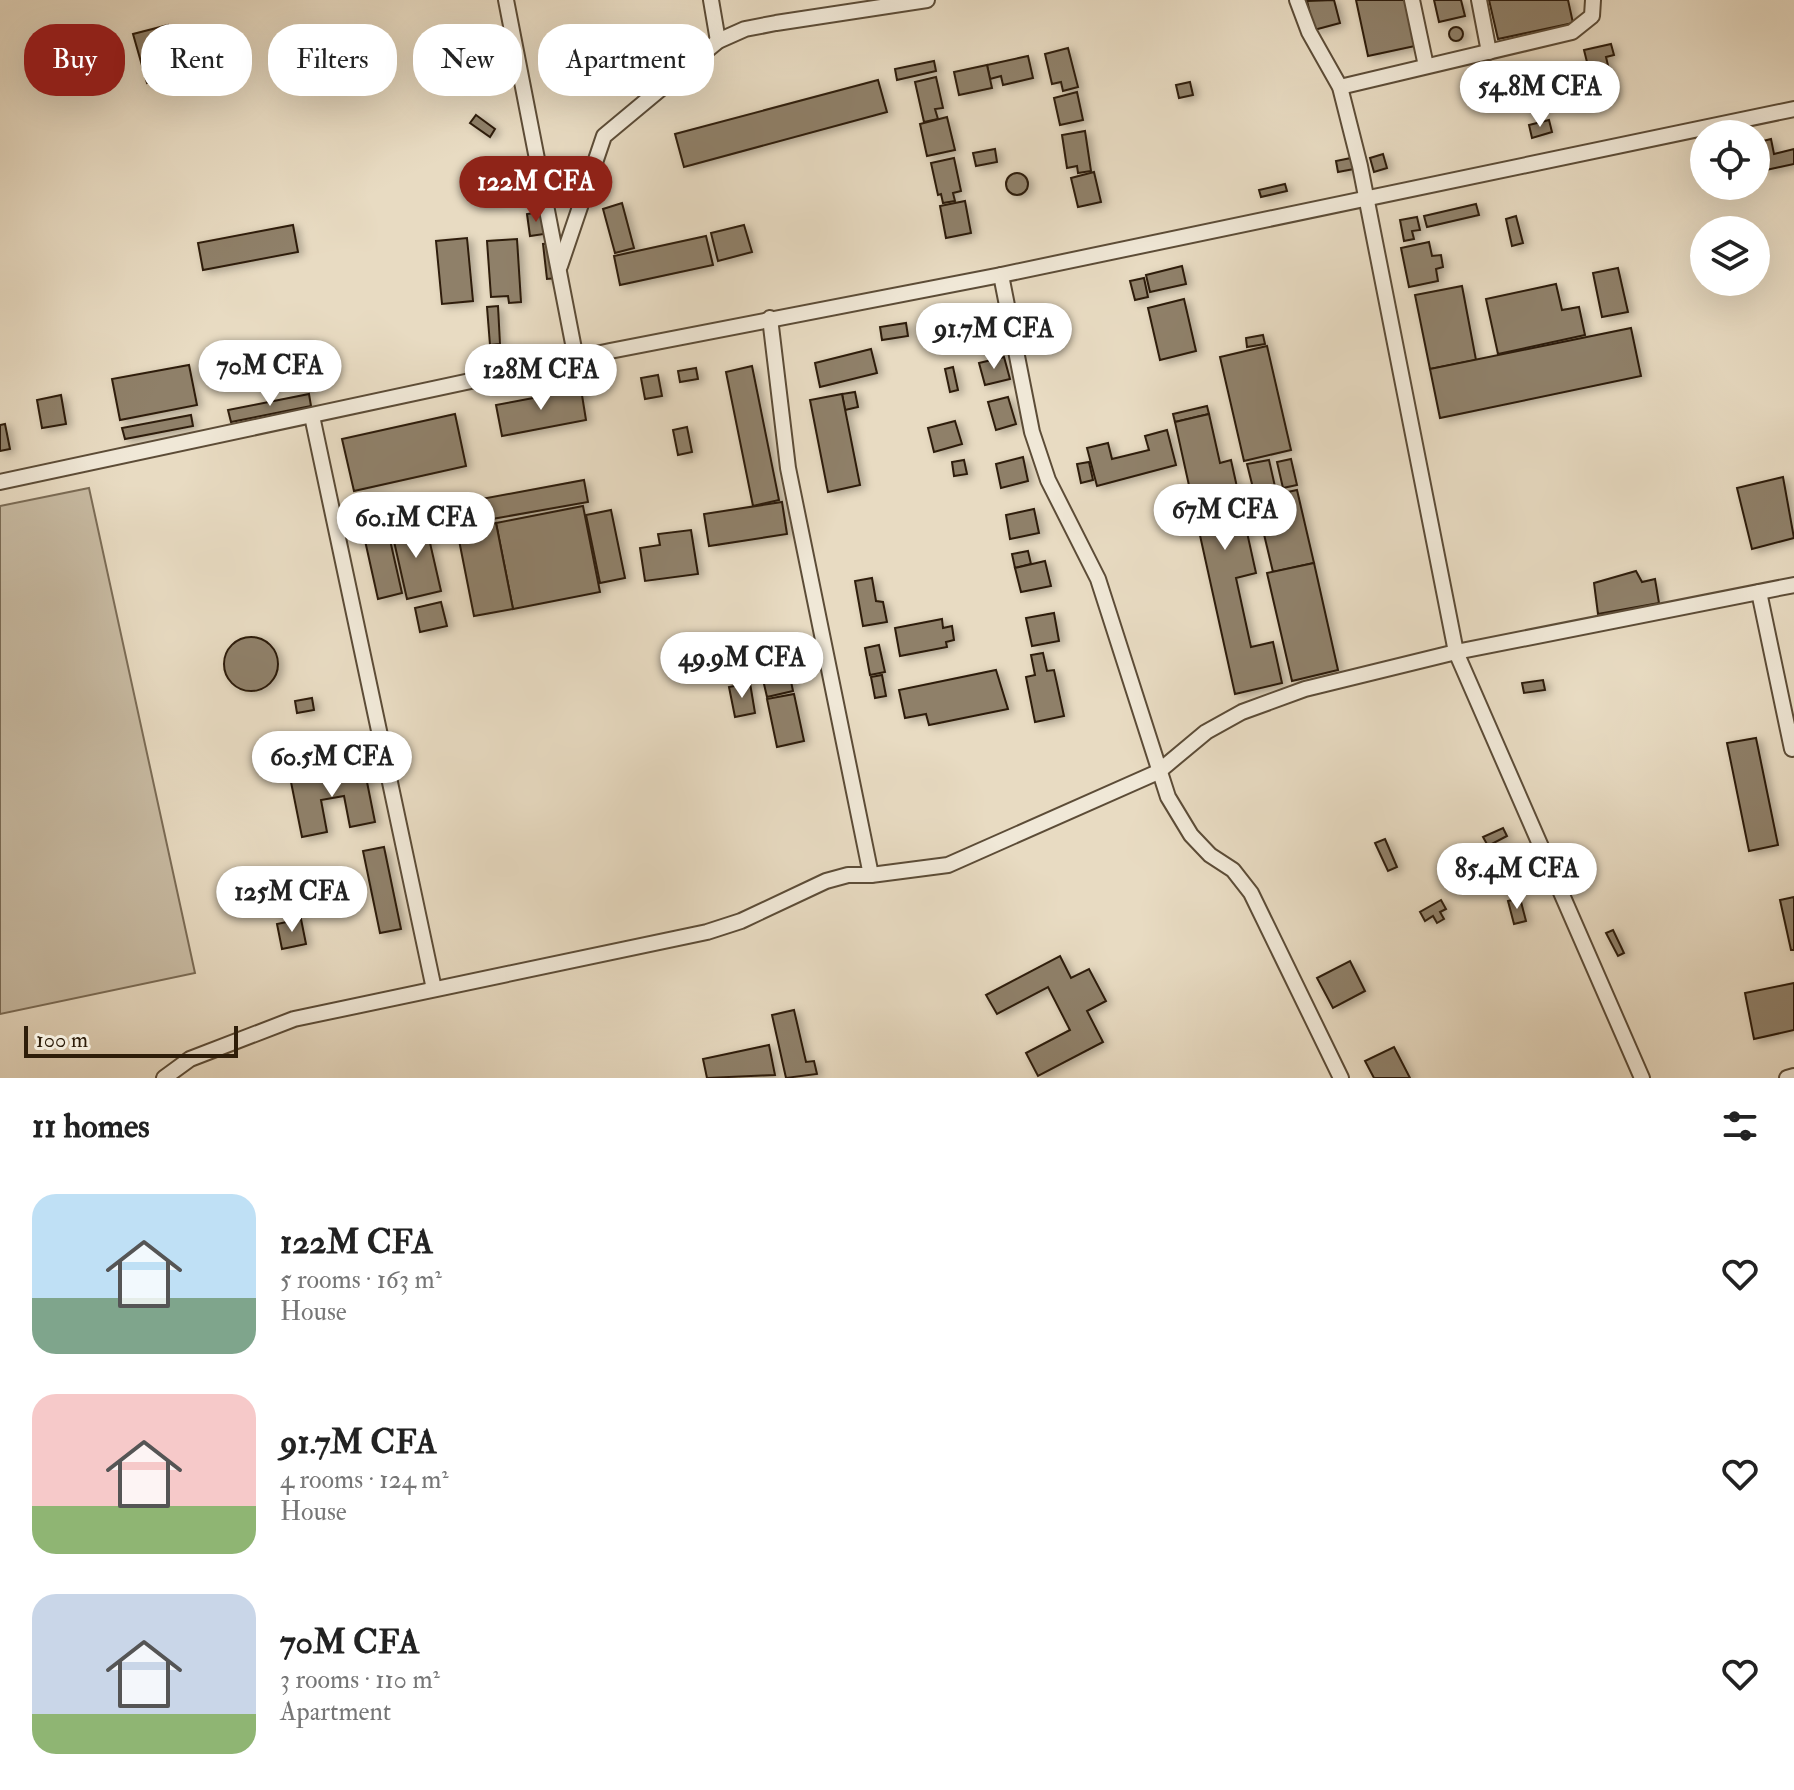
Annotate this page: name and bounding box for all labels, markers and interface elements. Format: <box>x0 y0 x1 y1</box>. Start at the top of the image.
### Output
chip: Buy <box>24 24 125 96</box>
chip: Rent <box>141 24 252 96</box>
chip: Filters <box>268 24 397 96</box>
chip: New <box>413 24 522 96</box>
chip: Apartment <box>538 24 714 96</box>
pin: 54.8M CFA <box>1448 61 1632 129</box>
text: 54.8M CFA <box>1478 71 1602 103</box>
map controls <box>1690 120 1770 296</box>
button: locate <box>1690 120 1770 200</box>
pin: 122M CFA <box>453 156 619 224</box>
text: 122M CFA <box>477 166 595 198</box>
button: layers <box>1690 216 1770 296</box>
pin: 91.7M CFA <box>902 303 1086 371</box>
text: 91.7M CFA <box>934 313 1054 345</box>
pin: 70M CFA <box>196 340 344 408</box>
pin: 128M CFA <box>458 344 624 412</box>
text: 70M CFA <box>217 350 323 382</box>
text: 128M CFA <box>483 354 599 386</box>
pin: 67M CFA <box>1151 484 1299 552</box>
pin: 60.1M CFA <box>324 492 508 560</box>
text: 67M CFA <box>1172 494 1278 526</box>
text: 60.1M CFA <box>355 502 477 534</box>
pin: 49.9M CFA <box>650 632 834 700</box>
text: 49.9M CFA <box>678 642 806 674</box>
pin: 60.5M CFA <box>240 731 424 799</box>
text: 60.5M CFA <box>270 741 394 773</box>
pin: 85.4M CFA <box>1425 843 1609 911</box>
text: 85.4M CFA <box>1455 853 1579 885</box>
pin: 125M CFA <box>209 866 375 934</box>
text: 125M CFA <box>234 876 350 908</box>
scale bar <box>24 1022 238 1058</box>
text: 100 m <box>36 1026 88 1054</box>
icon: filters <box>1718 1104 1762 1148</box>
text: 11 homes <box>32 1105 150 1148</box>
text: 122M CFA <box>280 1221 433 1264</box>
icon: home <box>96 1226 192 1322</box>
icon: heart <box>1718 1252 1762 1296</box>
text: 5 rooms · 163 m² <box>280 1264 442 1296</box>
text: House <box>280 1296 347 1328</box>
text: 91.7M CFA <box>280 1421 437 1464</box>
icon: home <box>96 1426 192 1522</box>
icon: heart <box>1718 1452 1762 1496</box>
text: 4 rooms · 124 m² <box>280 1464 449 1496</box>
text: House <box>280 1496 347 1528</box>
text: 70M CFA <box>280 1621 420 1664</box>
icon: home <box>96 1626 192 1722</box>
icon: heart <box>1718 1652 1762 1696</box>
text: 3 rooms · 110 m² <box>280 1664 440 1696</box>
text: Apartment <box>280 1696 391 1728</box>

